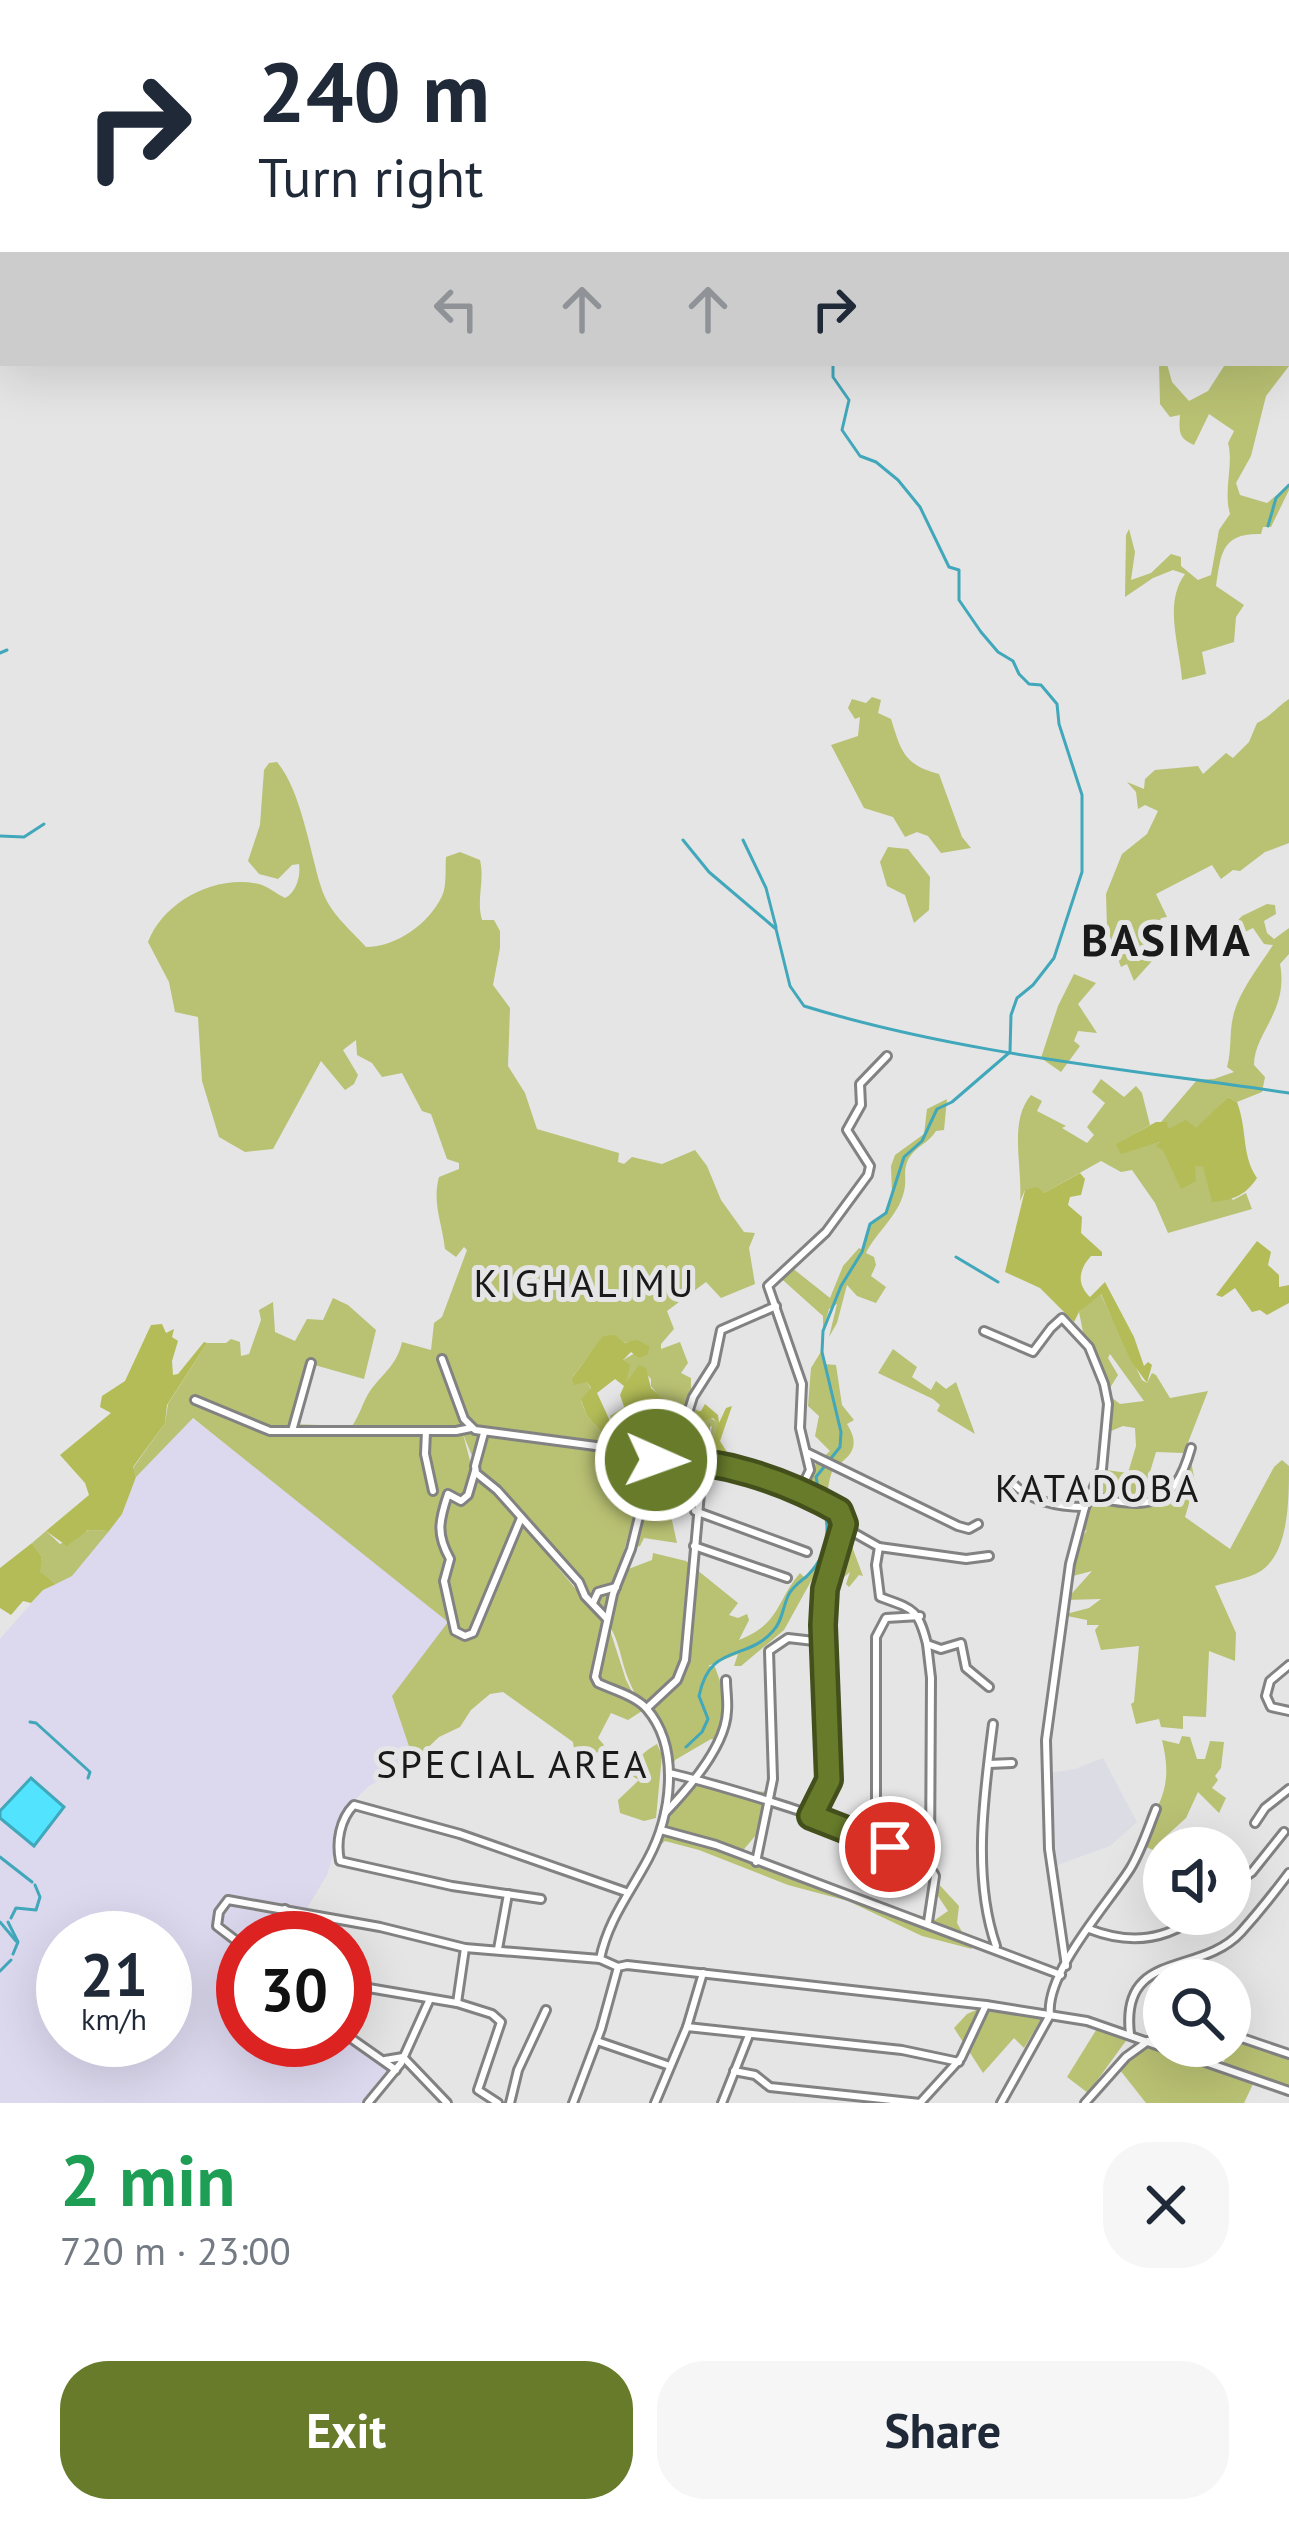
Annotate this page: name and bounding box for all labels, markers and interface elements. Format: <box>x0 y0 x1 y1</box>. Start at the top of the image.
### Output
text: 240 m <box>258 36 490 145</box>
icon: right <box>60 48 216 204</box>
text: Turn right <box>258 142 483 212</box>
icon: left <box>423 276 489 342</box>
icon: ahead <box>549 276 615 342</box>
icon: ahead <box>675 276 741 342</box>
icon: right <box>801 276 867 342</box>
district label: BASIMA <box>1081 910 1253 968</box>
district label: KIGHALIMU <box>474 1257 696 1308</box>
position arrow <box>593 1397 719 1523</box>
district label: KATADOBA <box>995 1462 1201 1513</box>
district label: SPECIAL AREA <box>376 1738 650 1789</box>
pin <box>839 1796 941 1898</box>
icon: arrive <box>857 1814 923 1880</box>
map controls <box>1143 1827 1251 2067</box>
button: sound <box>1143 1827 1251 1935</box>
speed limit sign: 30 <box>216 1911 372 2067</box>
text: 21 <box>80 1935 148 2013</box>
button: search <box>1143 1959 1251 2067</box>
text: km/h <box>81 1999 147 2038</box>
text: 2 min <box>60 2133 236 2226</box>
button: close <box>1103 2142 1229 2268</box>
text: 720 m · 23:00 <box>60 2225 291 2276</box>
button: Exit <box>60 2361 633 2499</box>
button: Share <box>657 2361 1229 2499</box>

